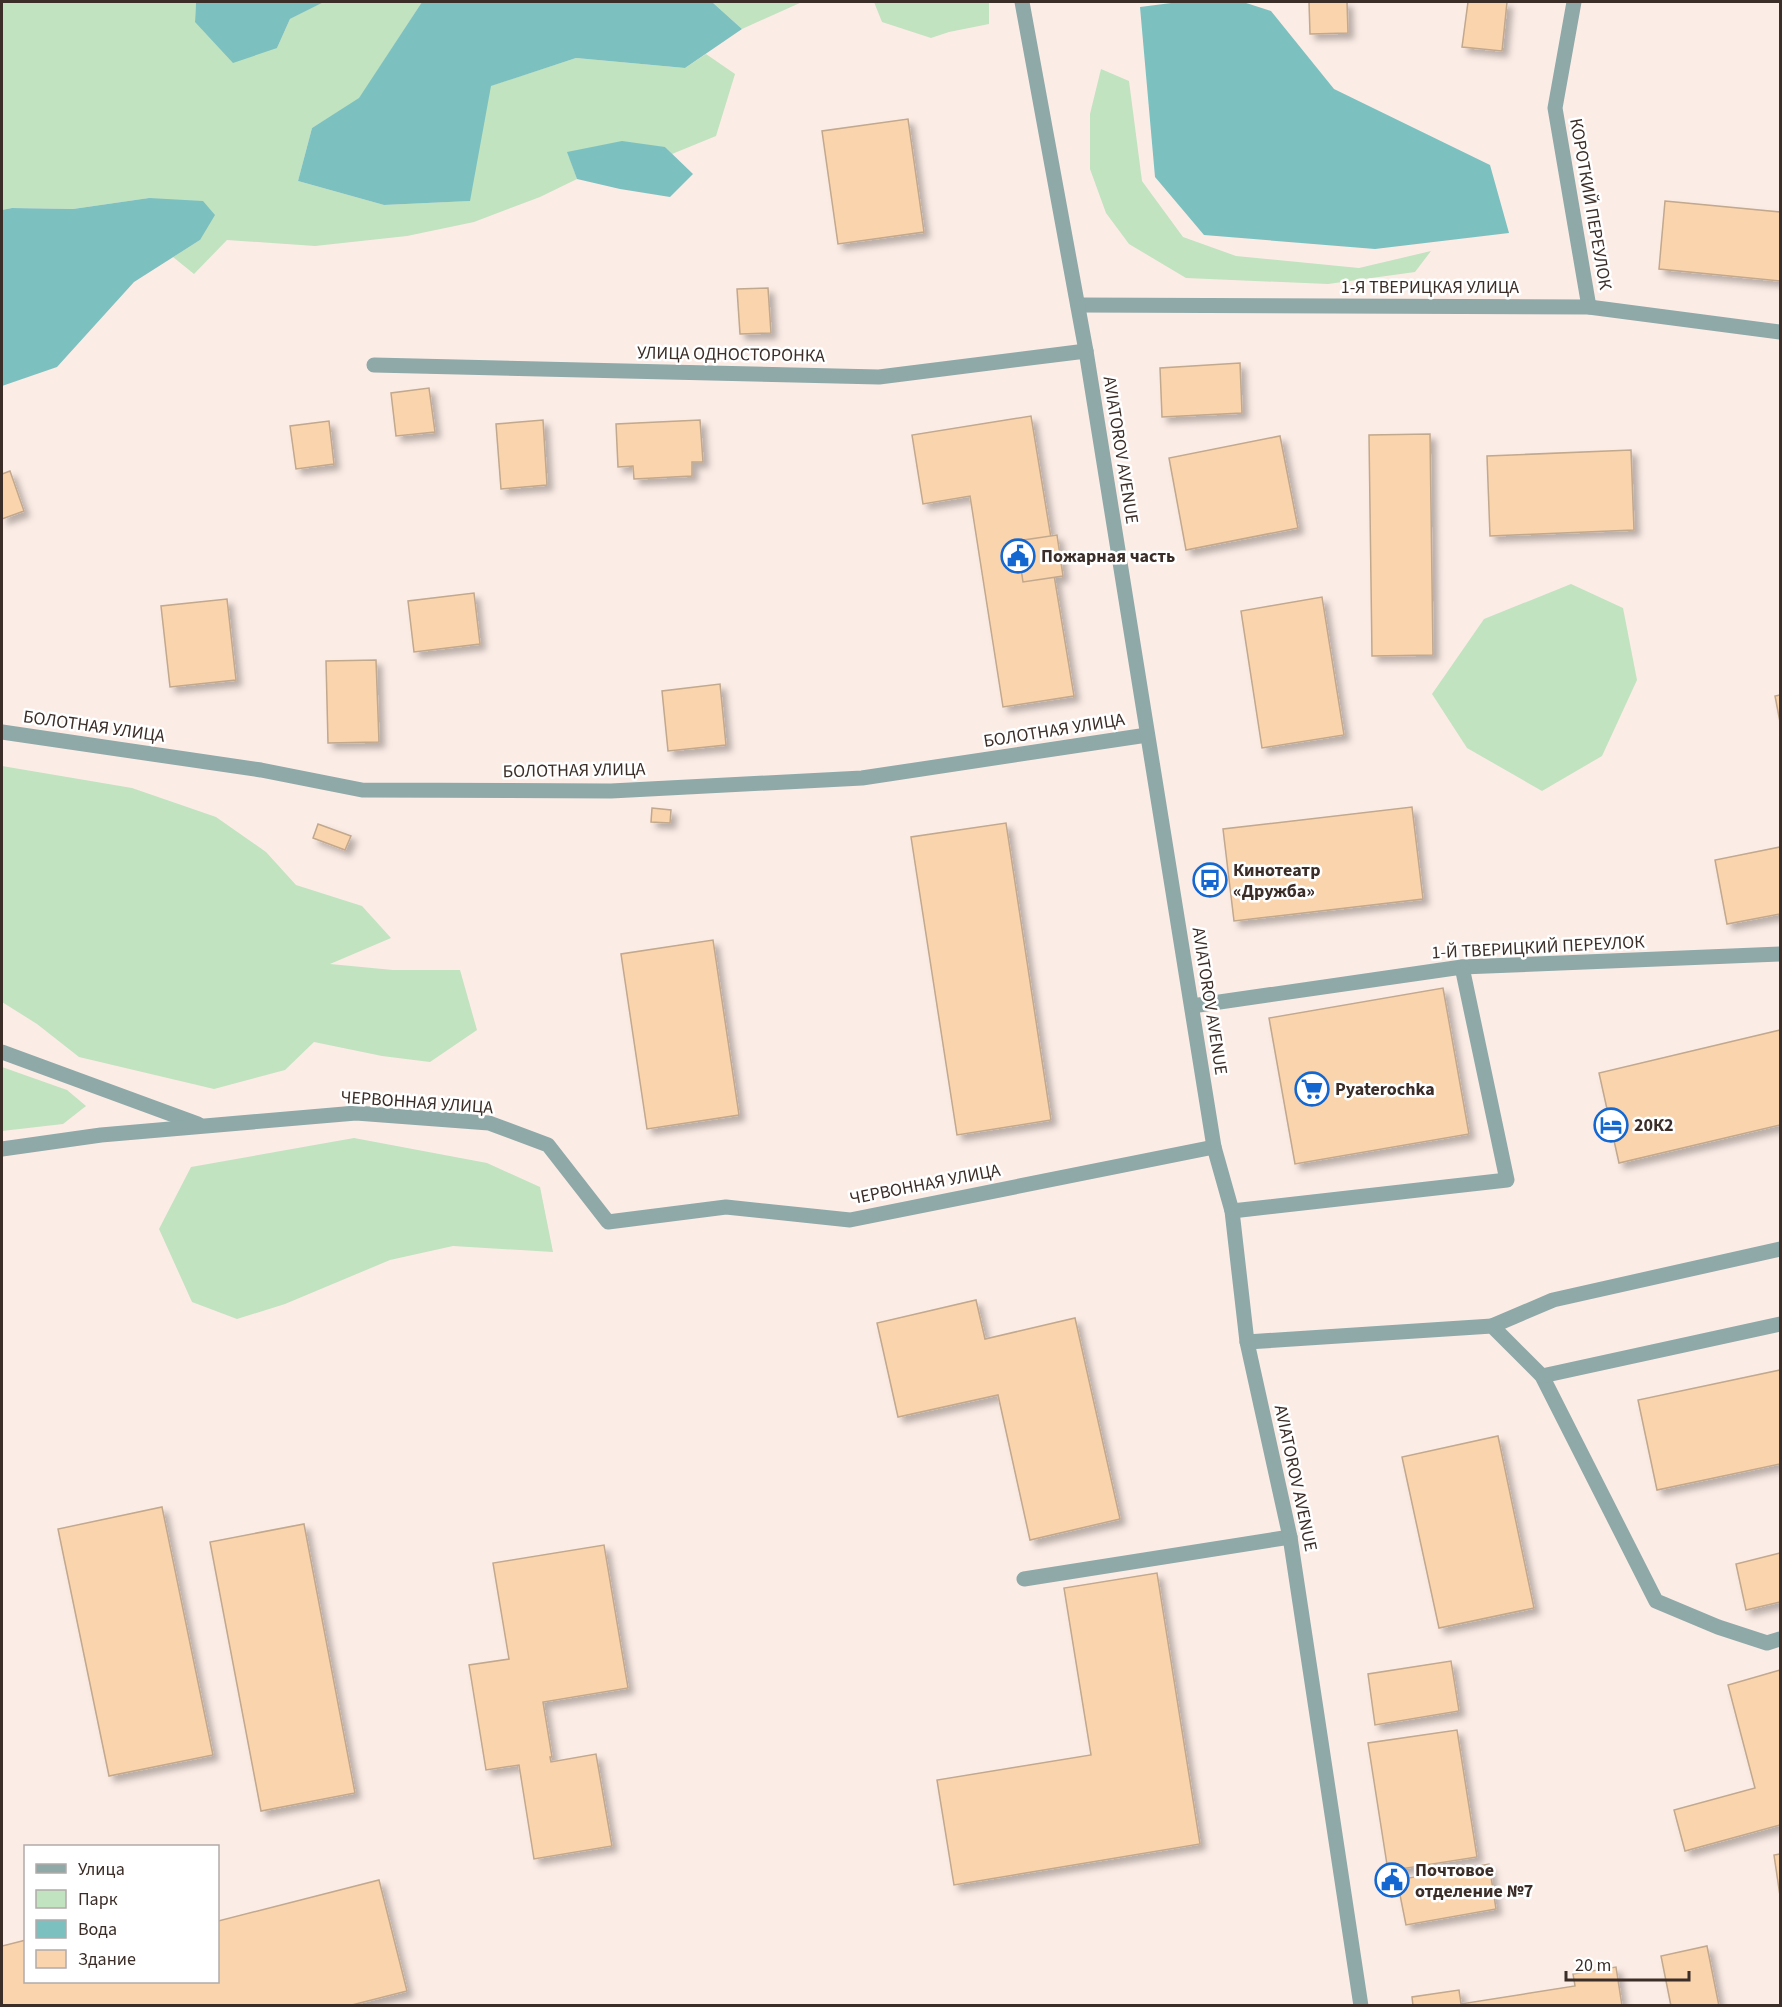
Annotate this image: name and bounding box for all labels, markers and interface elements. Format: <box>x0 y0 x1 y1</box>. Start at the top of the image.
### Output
street label: КОРОТКИЙ ПЕРЕУЛОК <box>1563 116 1618 292</box>
street label: 1-Я ТВЕРИЦКАЯ УЛИЦА <box>1341 275 1519 300</box>
street label: УЛИЦА ОДНОСТОРОНКА <box>637 340 825 369</box>
street label: AVIATOROV AVENUE <box>1096 374 1145 526</box>
public building icon: Пожарная часть <box>1000 538 1036 574</box>
place label: Пожарная часть <box>1041 544 1175 569</box>
street label: БОЛОТНАЯ УЛИЦА <box>21 704 167 749</box>
street label: БОЛОТНАЯ УЛИЦА <box>982 707 1127 754</box>
street label: БОЛОТНАЯ УЛИЦА <box>502 757 646 784</box>
place label: Кинотеатр «Дружба» <box>1233 858 1321 904</box>
bus stop icon: Кинотеатр «Дружба» <box>1192 862 1228 898</box>
street label: AVIATOROV AVENUE <box>1185 925 1234 1077</box>
street label: 1-Й ТВЕРИЦКИЙ ПЕРЕУЛОК <box>1431 929 1646 966</box>
supermarket icon: Pyaterochka <box>1294 1071 1330 1107</box>
place label: Pyaterochka <box>1335 1077 1435 1102</box>
street label: ЧЕРВОННАЯ УЛИЦА <box>340 1085 494 1120</box>
hotel icon: 20К2 <box>1593 1107 1629 1143</box>
place label: 20К2 <box>1634 1113 1674 1138</box>
street label: ЧЕРВОННАЯ УЛИЦА <box>848 1158 1003 1211</box>
street label: AVIATOROV AVENUE <box>1268 1402 1323 1554</box>
legend <box>24 1845 219 1983</box>
text: Улица <box>78 1857 125 1882</box>
place label: Почтовое отделение №7 <box>1415 1858 1533 1904</box>
public building icon: Почтовое отделение №7 <box>1374 1862 1410 1898</box>
text: Парк <box>78 1887 118 1912</box>
text: Вода <box>78 1917 117 1942</box>
scale bar <box>1566 1944 1689 1982</box>
text: Здание <box>78 1947 136 1972</box>
text: 20 m <box>1575 1953 1611 1978</box>

